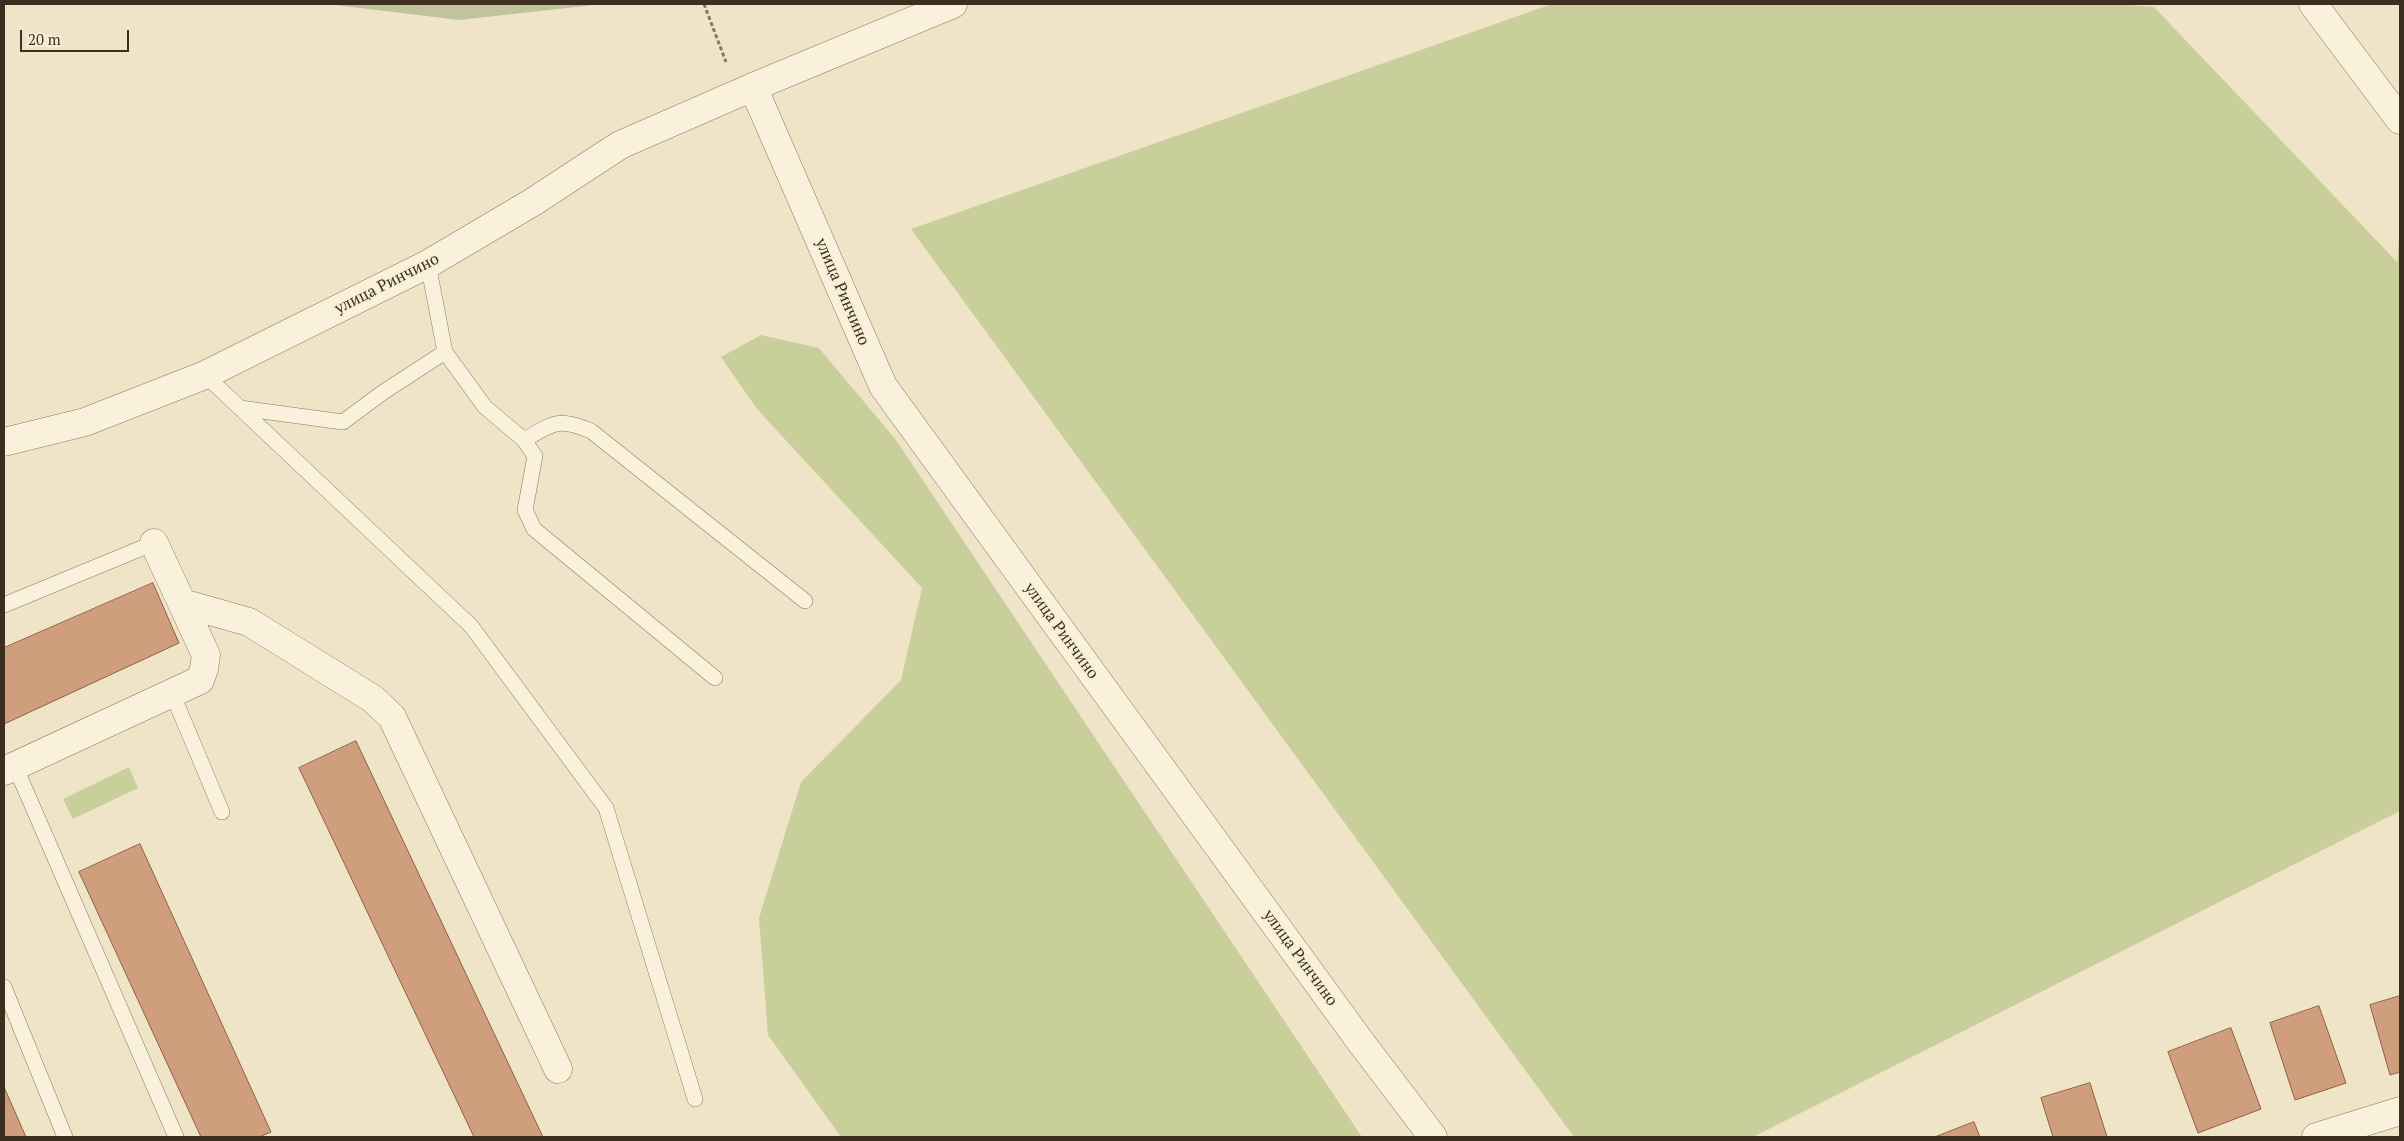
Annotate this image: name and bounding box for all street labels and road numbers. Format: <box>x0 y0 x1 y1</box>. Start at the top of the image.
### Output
street label: улица Ринчино <box>811 236 873 348</box>
street label: улица Ринчино <box>332 249 442 319</box>
street label: улица Ринчино <box>1020 579 1102 683</box>
street label: улица Ринчино <box>1259 906 1341 1010</box>

